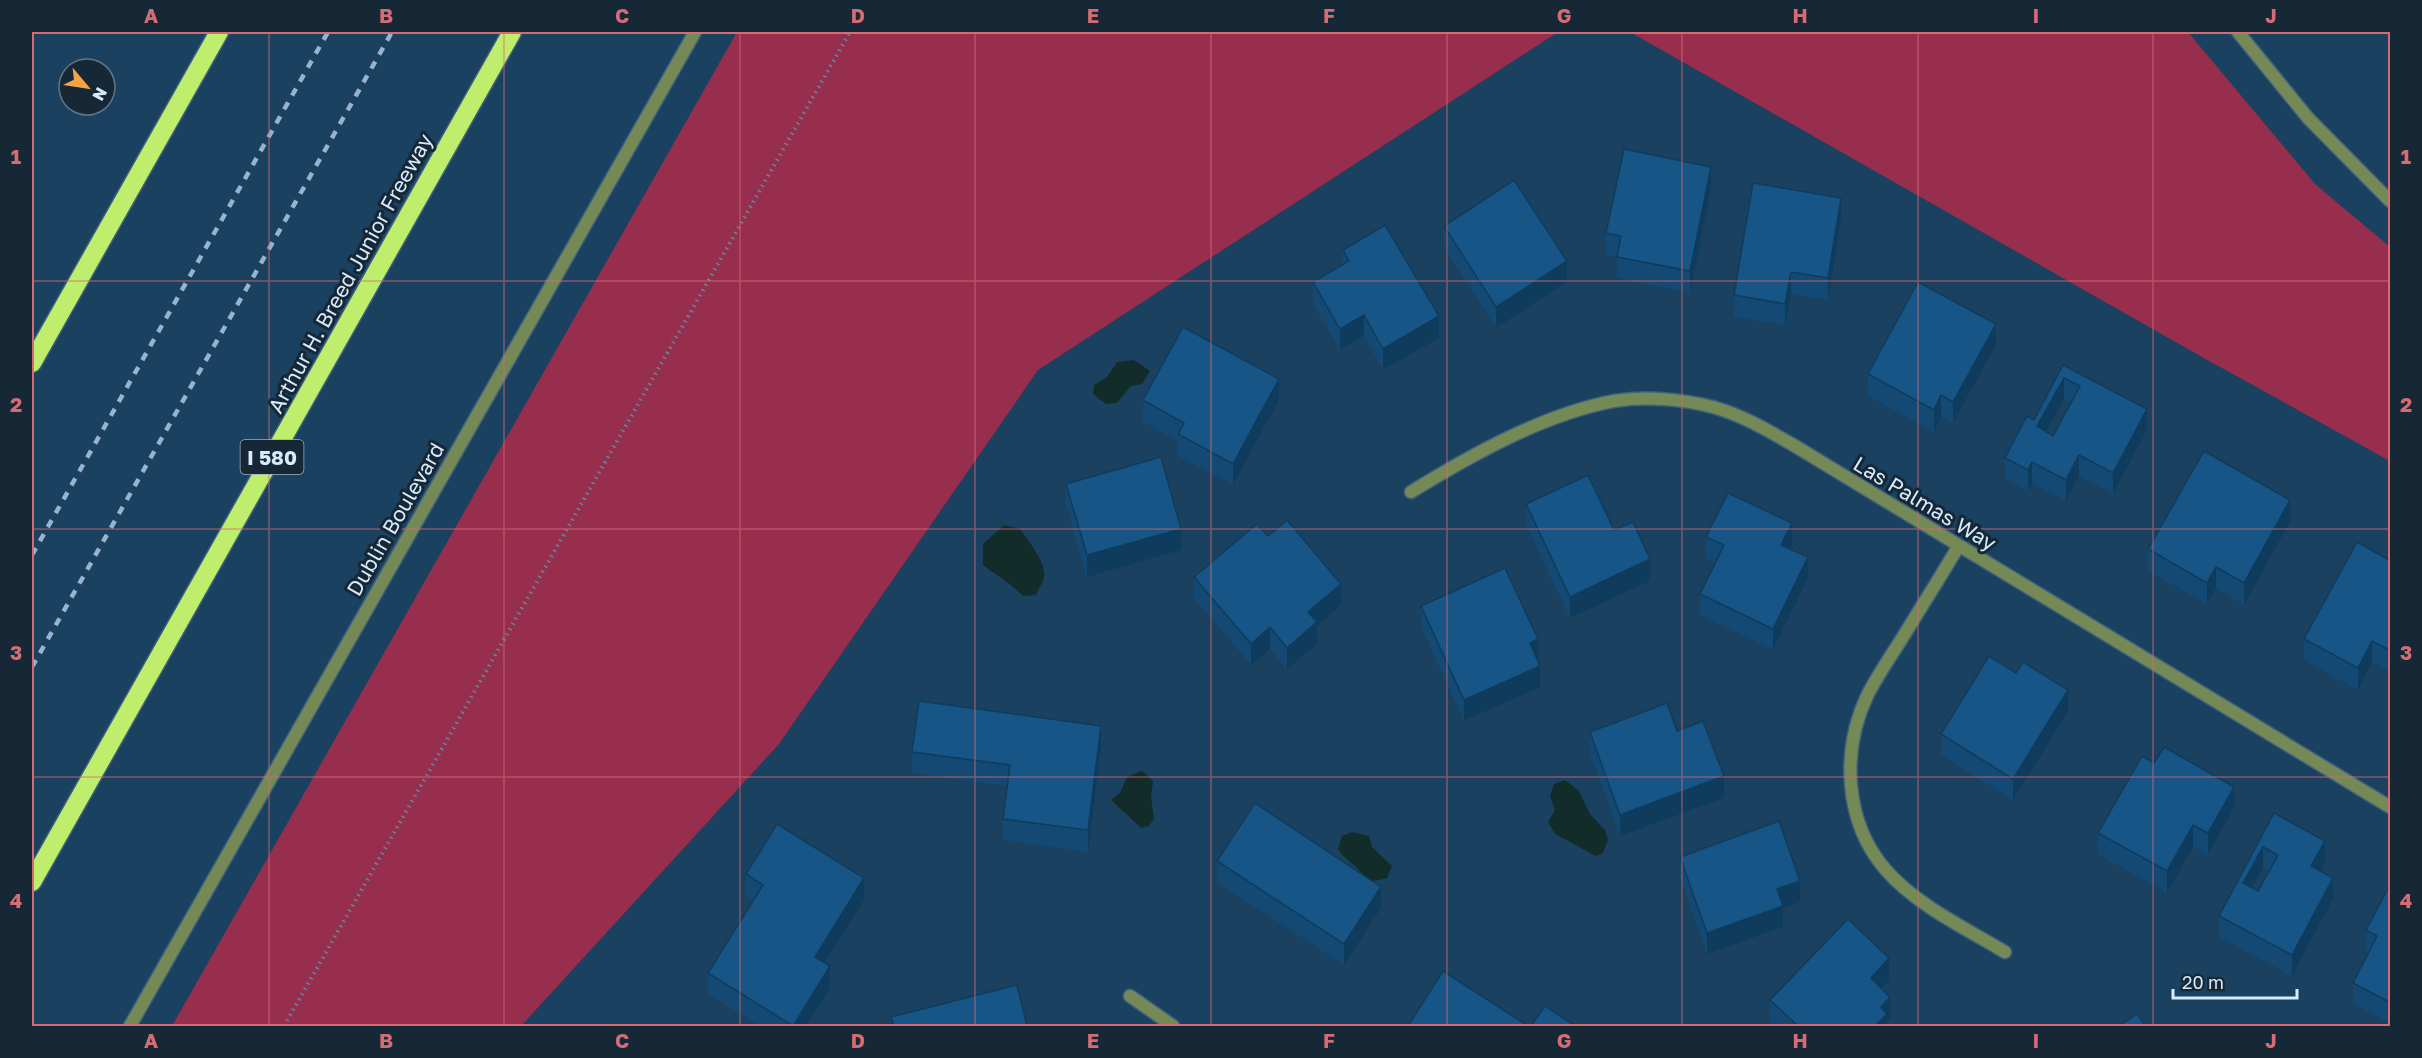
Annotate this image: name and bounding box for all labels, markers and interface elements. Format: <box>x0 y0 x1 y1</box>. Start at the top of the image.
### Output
text: A <box>144 3 158 27</box>
text: B <box>379 3 393 27</box>
text: C <box>615 3 629 27</box>
text: D <box>851 3 865 27</box>
text: E <box>1087 3 1099 27</box>
text: F <box>1323 3 1335 27</box>
text: G <box>1557 3 1571 27</box>
text: H <box>1792 3 1808 27</box>
text: I <box>2033 3 2039 27</box>
text: J <box>2265 3 2277 27</box>
north arrow <box>57 57 117 117</box>
text: N <box>88 84 112 104</box>
street label: Arthur H. Breed Junior Freeway <box>262 128 438 417</box>
text: 1 <box>11 144 21 168</box>
text: 1 <box>2401 144 2411 168</box>
text: 2 <box>10 392 22 416</box>
text: 2 <box>2400 392 2412 416</box>
street label: Dublin Boulevard <box>341 438 449 600</box>
road number: I 580 <box>240 440 304 474</box>
street label: Las Palmas Way <box>1849 450 2001 556</box>
text: 3 <box>10 640 22 664</box>
text: 3 <box>2400 640 2412 664</box>
text: 4 <box>10 888 22 912</box>
text: 4 <box>2400 888 2412 912</box>
scale bar <box>2173 962 2298 1000</box>
text: 20 m <box>2182 971 2224 993</box>
text: A <box>144 1028 158 1052</box>
text: B <box>379 1028 393 1052</box>
text: C <box>615 1028 629 1052</box>
text: D <box>851 1028 865 1052</box>
text: E <box>1087 1028 1099 1052</box>
text: F <box>1323 1028 1335 1052</box>
text: G <box>1557 1028 1571 1052</box>
text: H <box>1792 1028 1808 1052</box>
text: I <box>2033 1028 2039 1052</box>
text: J <box>2265 1028 2277 1052</box>

